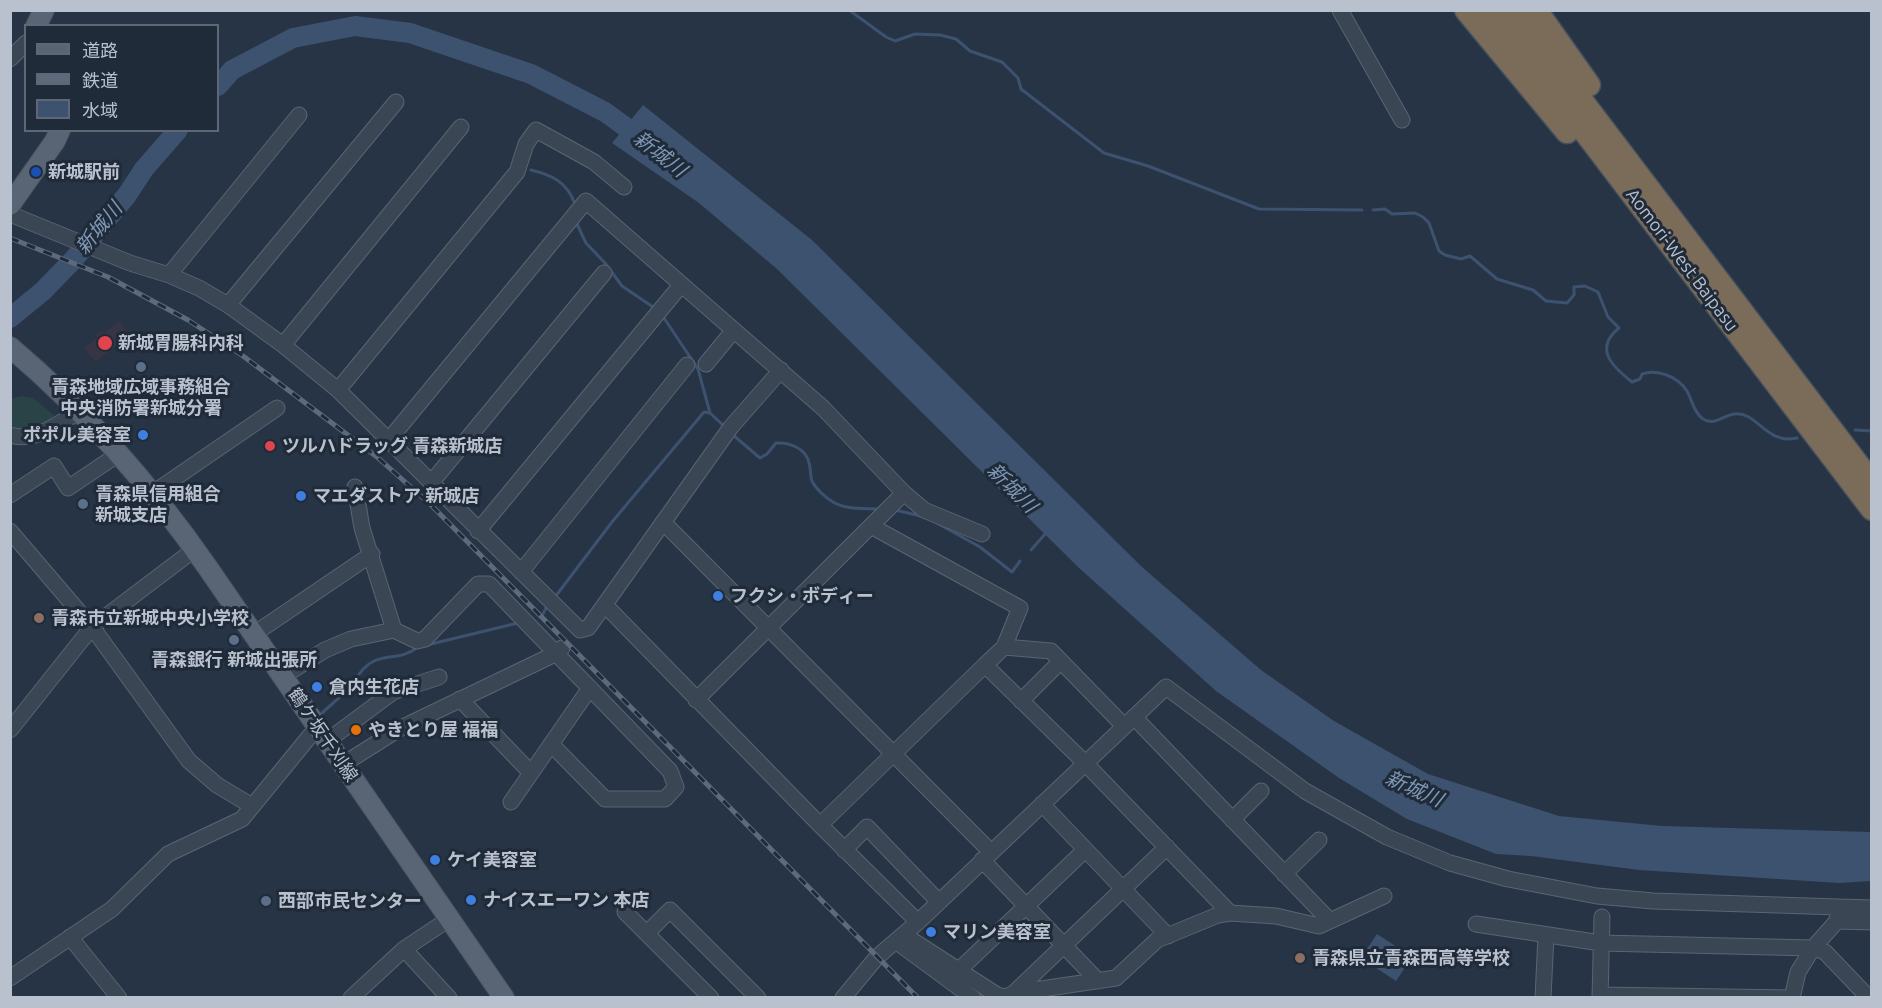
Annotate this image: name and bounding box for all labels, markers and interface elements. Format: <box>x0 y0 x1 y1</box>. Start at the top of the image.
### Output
legend <box>24 24 219 132</box>
text: 道路 <box>82 40 118 60</box>
text: 鉄道 <box>82 70 118 90</box>
text: 水域 <box>82 100 118 120</box>
water label: 新城川 <box>629 126 691 182</box>
place label: 新城駅前 <box>48 161 120 183</box>
marker: 新城駅前 <box>29 165 43 179</box>
street label: Aomori-West Baipasu <box>1621 184 1743 336</box>
water label: 新城川 <box>71 197 127 259</box>
place label: 新城胃腸科内科 <box>118 332 244 354</box>
marker: 新城胃腸科内科 <box>96 334 114 352</box>
marker: 青森地域広域事務組合 中央消防署新城分署 <box>134 360 148 374</box>
place label: 青森地域広域事務組合 中央消防署新城分署 <box>51 376 231 418</box>
place label: ポポル美容室 <box>23 424 131 446</box>
marker: ポポル美容室 <box>136 428 150 442</box>
place label: ツルハドラッグ 青森新城店 <box>282 435 502 457</box>
marker: ツルハドラッグ 青森新城店 <box>263 439 277 453</box>
water label: 新城川 <box>982 458 1042 518</box>
place label: 青森県信用組合 新城支店 <box>95 483 221 526</box>
place label: マエダストア 新城店 <box>313 485 479 507</box>
marker: マエダストア 新城店 <box>294 489 308 503</box>
marker: 青森県信用組合 新城支店 <box>76 497 90 511</box>
place label: フクシ・ボディー <box>730 585 874 607</box>
marker: フクシ・ボディー <box>711 589 725 603</box>
place label: 青森市立新城中央小学校 <box>51 607 249 629</box>
marker: 青森市立新城中央小学校 <box>32 611 46 625</box>
marker: 青森銀行 新城出張所 <box>227 633 241 647</box>
place label: 青森銀行 新城出張所 <box>151 649 317 671</box>
place label: 倉内生花店 <box>329 676 419 698</box>
marker: 倉内生花店 <box>310 680 324 694</box>
street label: 鶴ケ坂千刈線 <box>284 684 362 786</box>
place label: やきとり屋 福福 <box>368 719 498 741</box>
marker: やきとり屋 福福 <box>349 723 363 737</box>
water label: 新城川 <box>1382 766 1446 812</box>
place label: ケイ美容室 <box>447 849 537 871</box>
marker: ケイ美容室 <box>428 853 442 867</box>
place label: ナイスエーワン 本店 <box>483 889 649 911</box>
place label: 西部市民センター <box>278 890 422 912</box>
marker: ナイスエーワン 本店 <box>464 893 478 907</box>
marker: 西部市民センター <box>259 894 273 908</box>
place label: マリン美容室 <box>943 921 1051 943</box>
marker: マリン美容室 <box>924 925 938 939</box>
place label: 青森県立青森西高等学校 <box>1312 947 1510 969</box>
marker: 青森県立青森西高等学校 <box>1293 951 1307 965</box>

